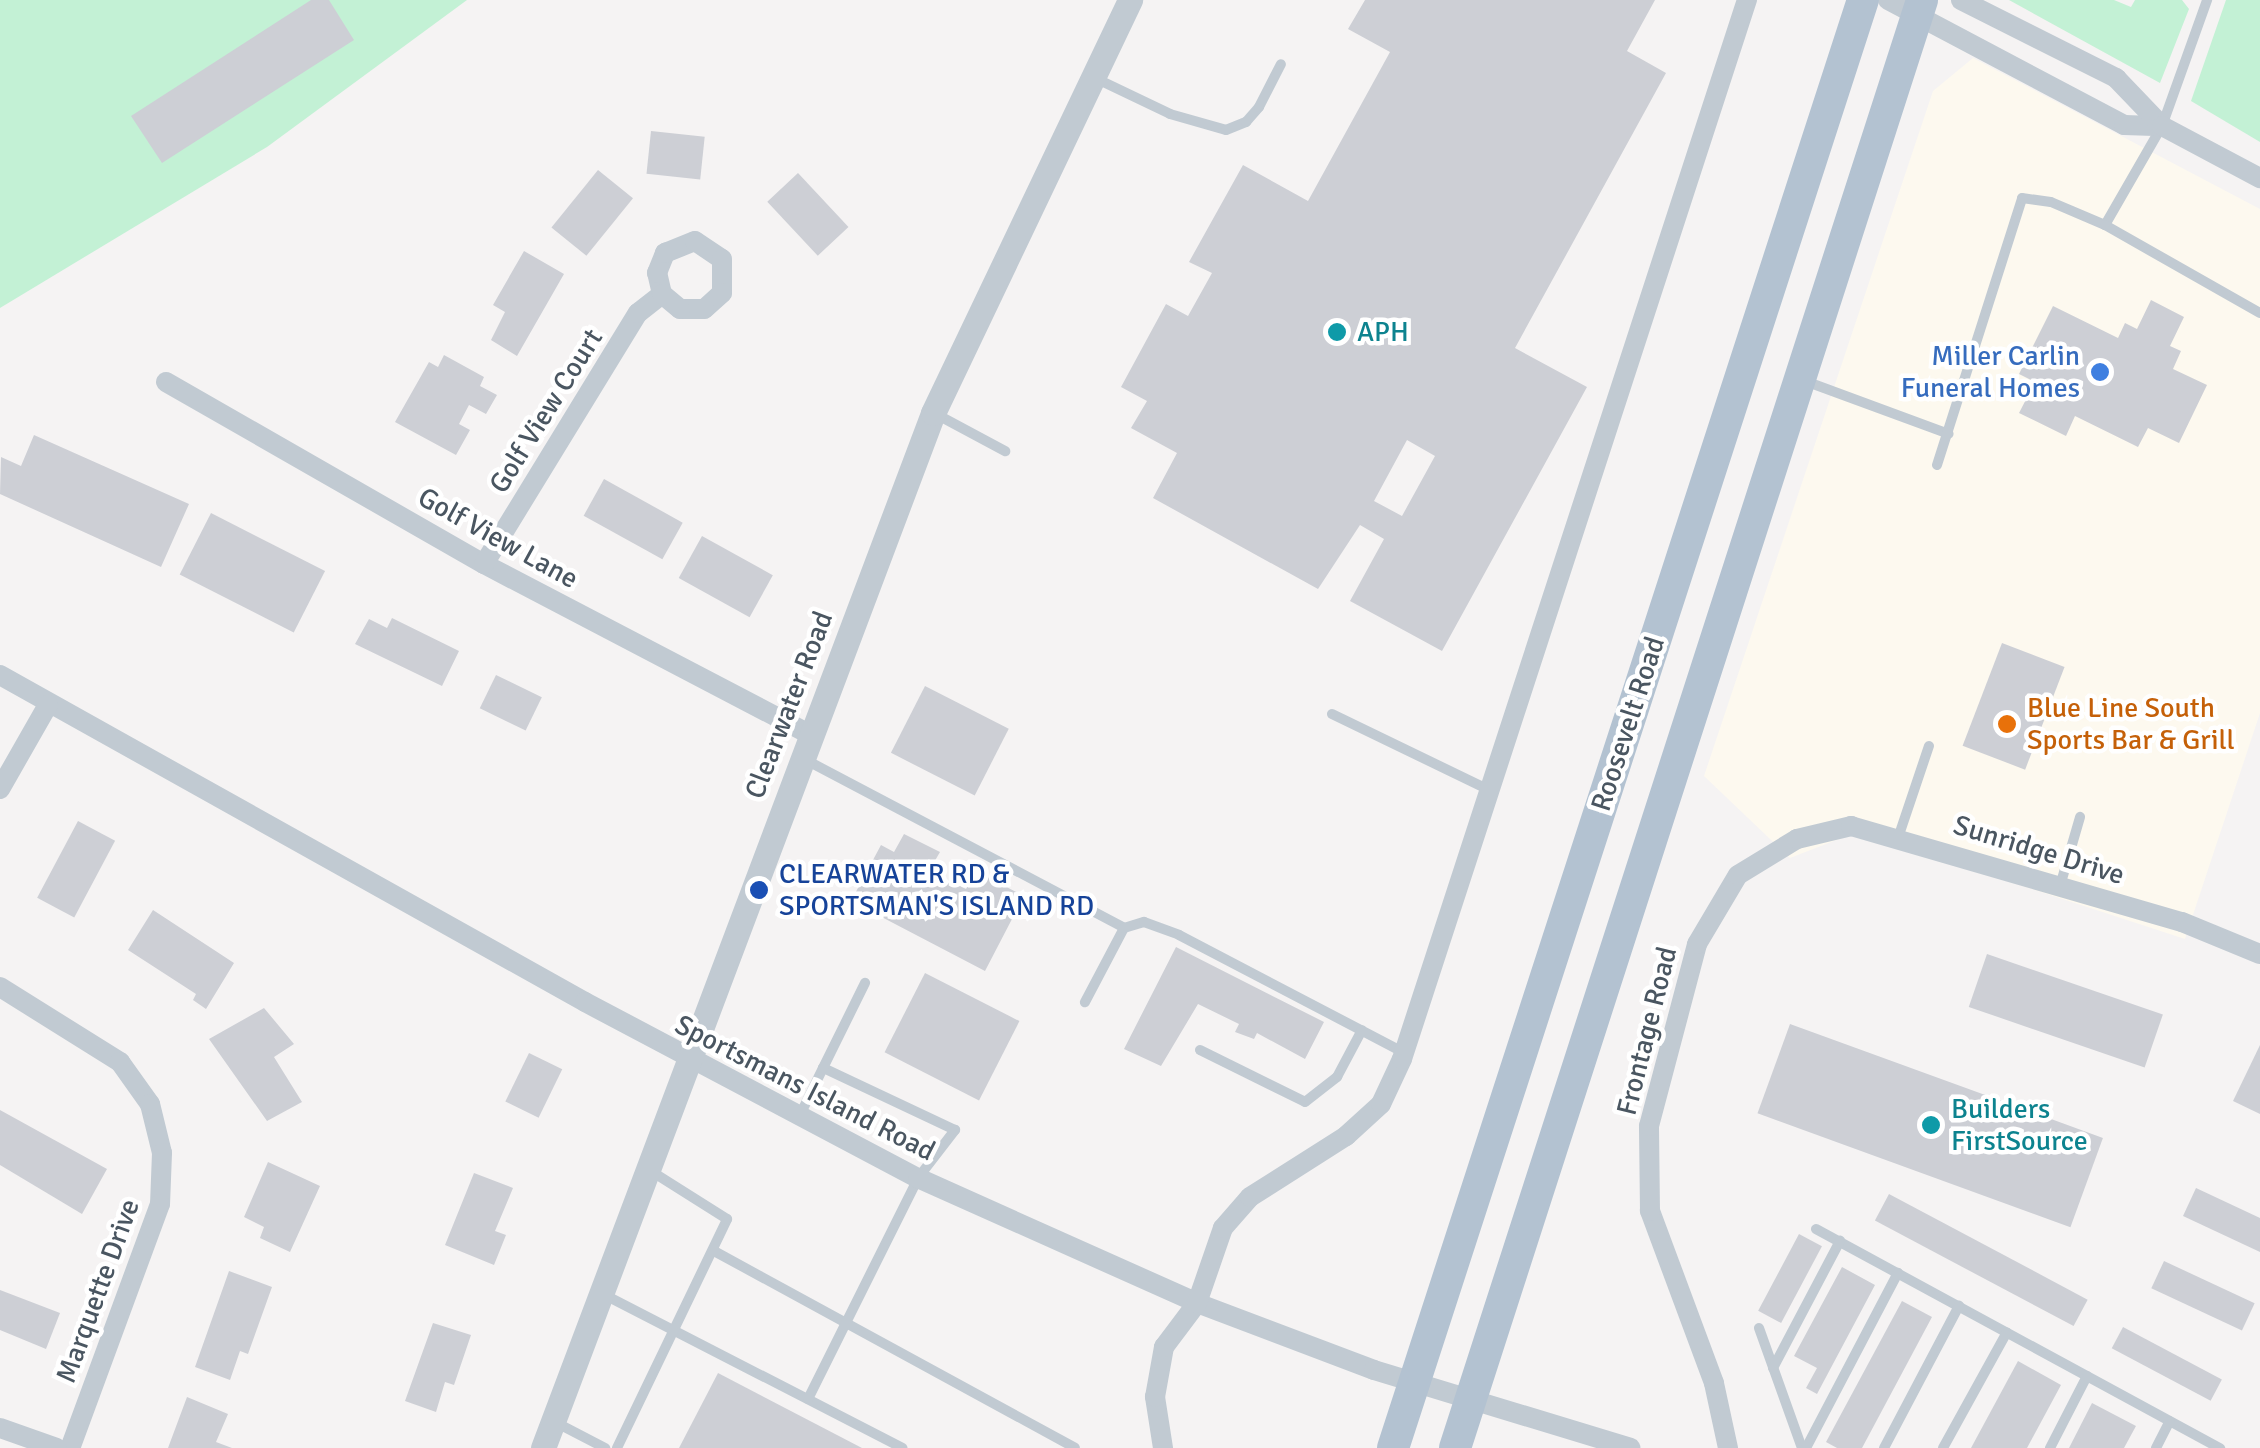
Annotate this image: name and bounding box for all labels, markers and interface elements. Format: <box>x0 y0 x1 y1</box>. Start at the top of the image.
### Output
place label: APH <box>1357 315 1409 349</box>
marker: APH <box>1326 321 1348 343</box>
street label: Golf View Court <box>482 323 610 499</box>
place label: Miller Carlin Funeral Homes <box>1901 339 2080 405</box>
marker: Miller Carlin Funeral Homes <box>2089 361 2111 383</box>
street label: Golf View Lane <box>412 480 584 596</box>
street label: Clearwater Road <box>738 607 840 803</box>
street label: Roosevelt Road <box>1584 632 1672 816</box>
place label: Blue Line South Sports Bar & Grill <box>2027 691 2235 757</box>
marker: Blue Line South Sports Bar & Grill <box>1996 713 2018 735</box>
street label: Sunridge Drive <box>1949 808 2129 892</box>
place label: CLEARWATER RD & SPORTSMAN'S ISLAND RD <box>779 857 1094 923</box>
marker: CLEARWATER RD & SPORTSMAN'S ISLAND RD <box>748 879 770 901</box>
street label: Frontage Road <box>1610 943 1684 1119</box>
street label: Sportsmans Island Road <box>669 1008 941 1168</box>
place label: Builders FirstSource <box>1951 1092 2088 1158</box>
marker: Builders FirstSource <box>1920 1114 1942 1136</box>
street label: Marquette Drive <box>49 1195 147 1387</box>

